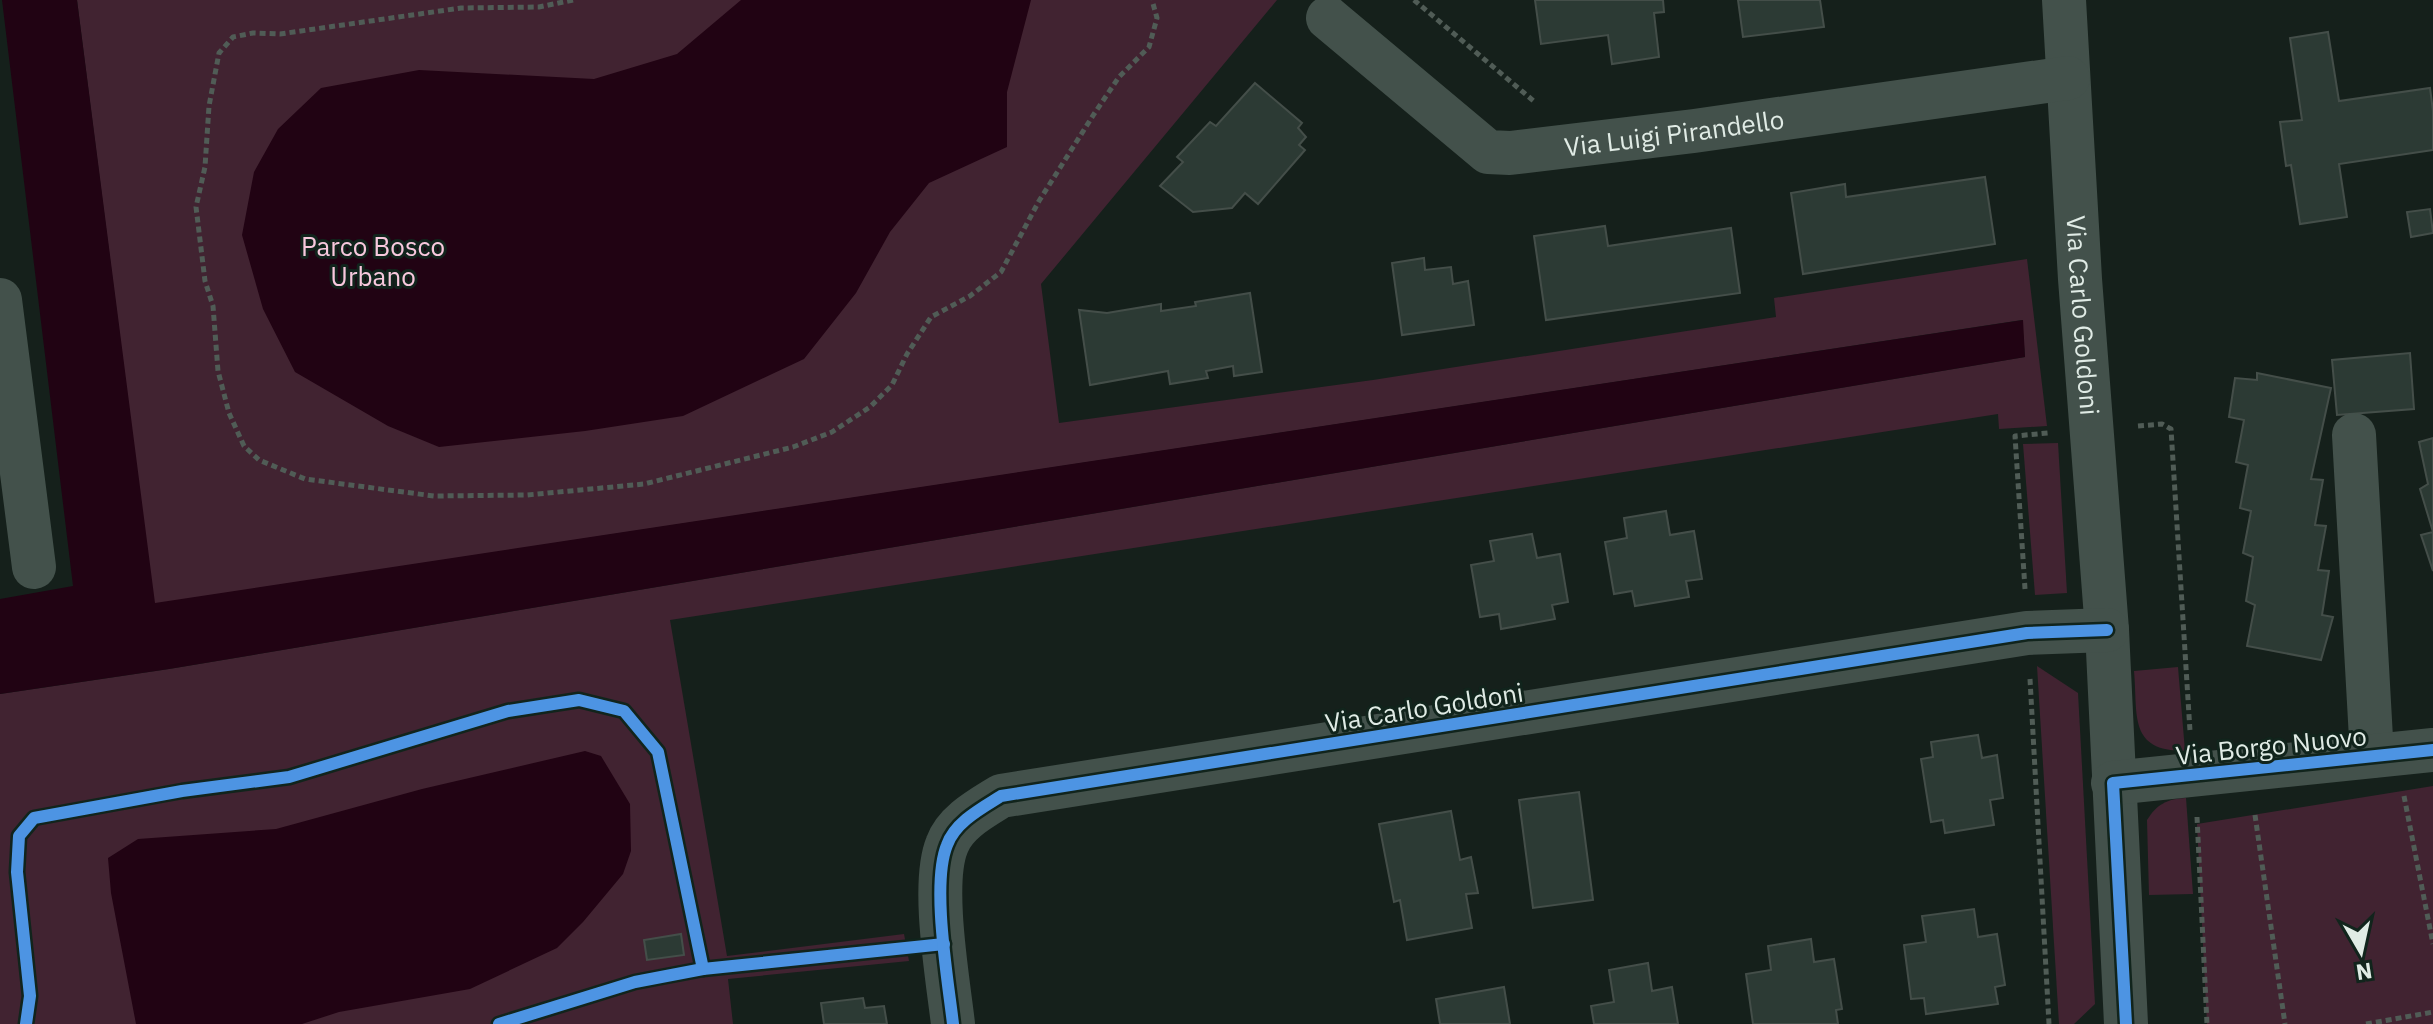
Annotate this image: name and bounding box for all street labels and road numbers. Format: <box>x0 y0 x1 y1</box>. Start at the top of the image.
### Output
street label: Via Luigi Pirandello <box>1562 101 1786 163</box>
street label: Via Carlo Goldoni <box>2059 214 2107 417</box>
street label: Via Carlo Goldoni <box>1322 675 1526 739</box>
street label: Via Borgo Nuovo <box>2174 718 2368 772</box>

